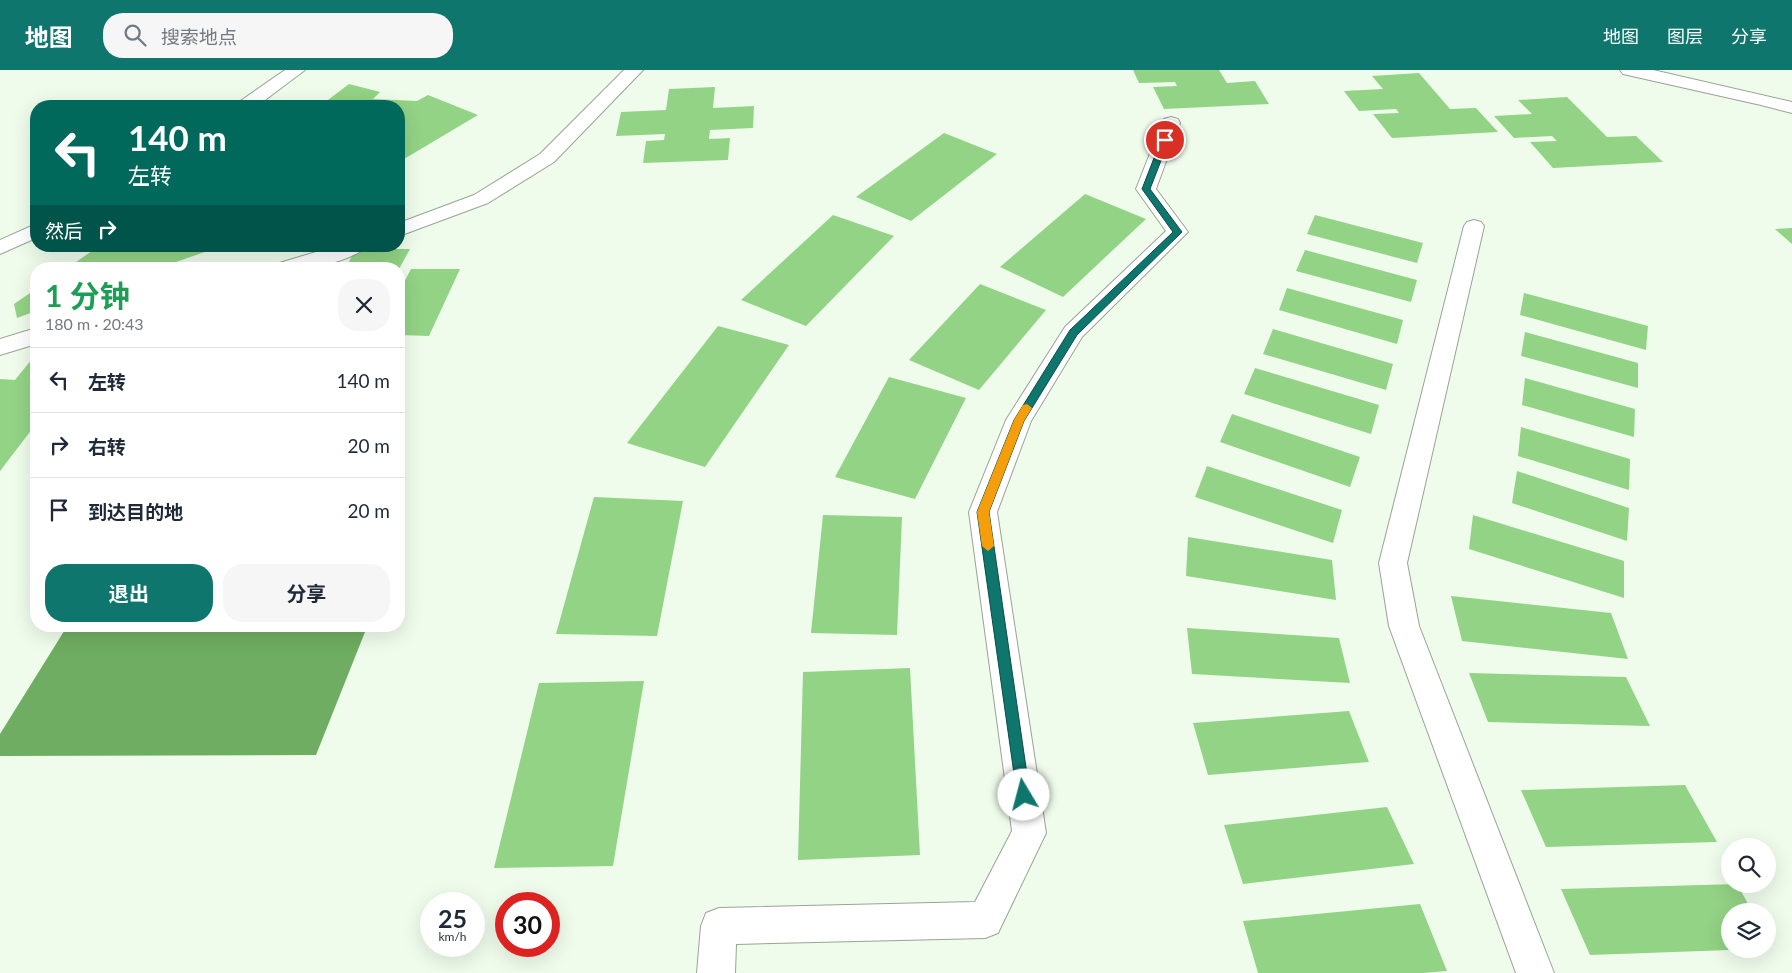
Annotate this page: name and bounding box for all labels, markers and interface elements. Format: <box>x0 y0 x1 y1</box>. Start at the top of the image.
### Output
search box <box>103 13 453 58</box>
icon: search <box>121 21 149 49</box>
text: 地图 <box>25 22 73 51</box>
text: 搜索地点 <box>161 25 237 48</box>
text: 地图 <box>1603 25 1639 47</box>
text: 图层 <box>1667 25 1703 47</box>
text: 分享 <box>1731 25 1767 47</box>
text: 140 m <box>128 116 227 158</box>
pin <box>1144 119 1186 161</box>
icon: left <box>45 120 110 185</box>
icon: arrive <box>1151 126 1179 154</box>
text: 左转 <box>128 162 172 189</box>
icon: right <box>93 215 121 243</box>
text: 然后 <box>45 219 83 242</box>
text: 1 分钟 <box>45 277 130 313</box>
button: close <box>338 279 390 331</box>
text: 180 m · 20:43 <box>45 314 144 333</box>
icon: left <box>45 366 73 394</box>
text: 140 m <box>336 369 390 392</box>
text: 左转 <box>88 370 126 393</box>
icon: right <box>45 431 73 459</box>
text: 20 m <box>347 434 390 457</box>
text: 右转 <box>88 435 126 458</box>
icon: arrive <box>45 496 73 524</box>
text: 20 m <box>347 499 390 522</box>
text: 到达目的地 <box>88 500 183 523</box>
button: 退出 <box>45 564 213 622</box>
button: 分享 <box>223 564 390 622</box>
position arrow <box>997 768 1049 820</box>
map controls <box>1721 838 1776 958</box>
button: search <box>1721 838 1776 893</box>
speed limit sign: 30 <box>495 892 560 957</box>
text: 25 <box>438 903 467 933</box>
button: layers <box>1721 903 1776 958</box>
text: km/h <box>438 929 467 944</box>

